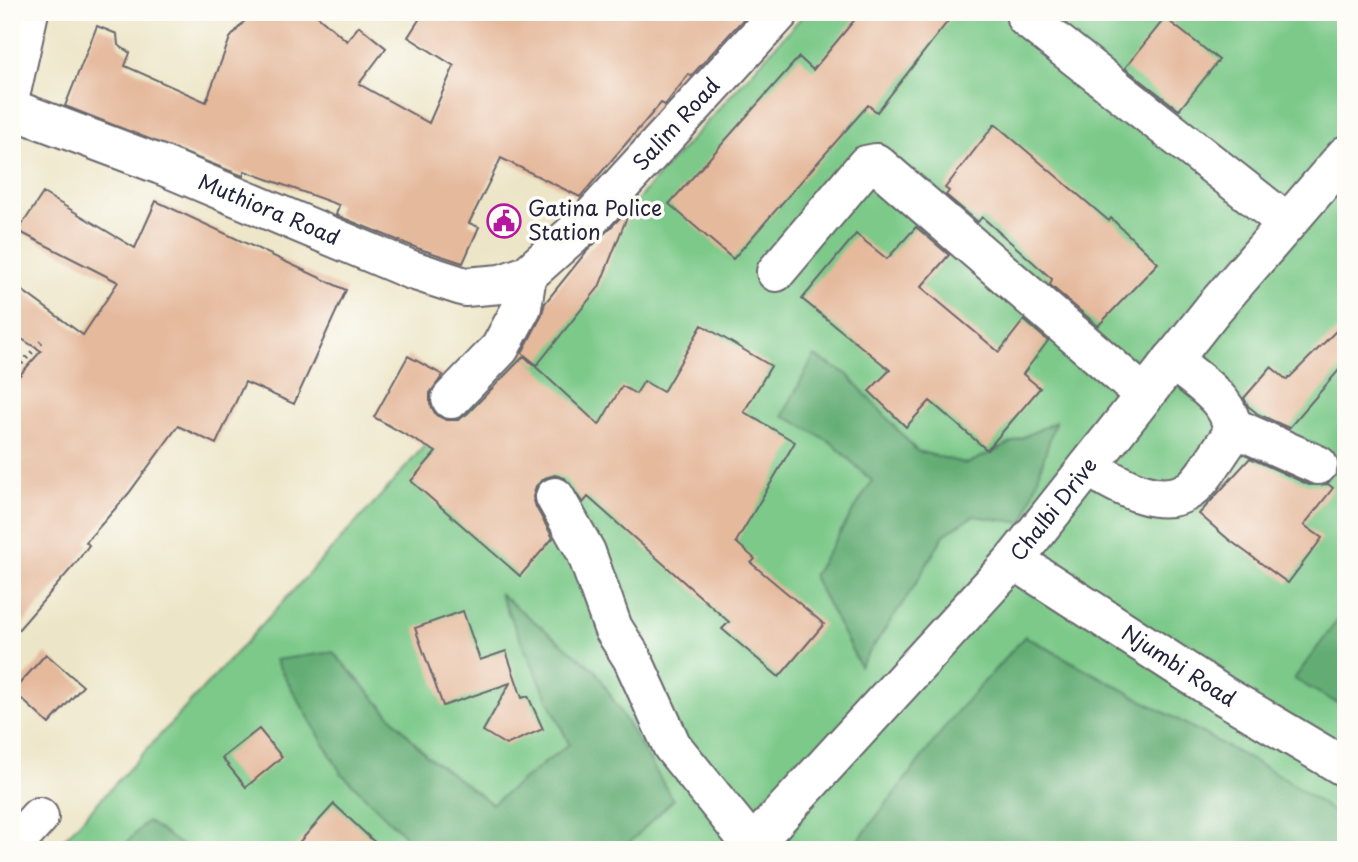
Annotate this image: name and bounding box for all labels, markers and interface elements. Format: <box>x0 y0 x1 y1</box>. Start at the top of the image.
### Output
street label: Salim Road <box>624 70 726 177</box>
street label: Muthiora Road <box>194 164 345 252</box>
place label: Gatina Police Station <box>528 191 662 247</box>
public building icon: Gatina Police Station <box>485 202 523 240</box>
street label: Chalbi Drive <box>1001 449 1104 567</box>
street label: Njumbi Road <box>1116 616 1243 713</box>

